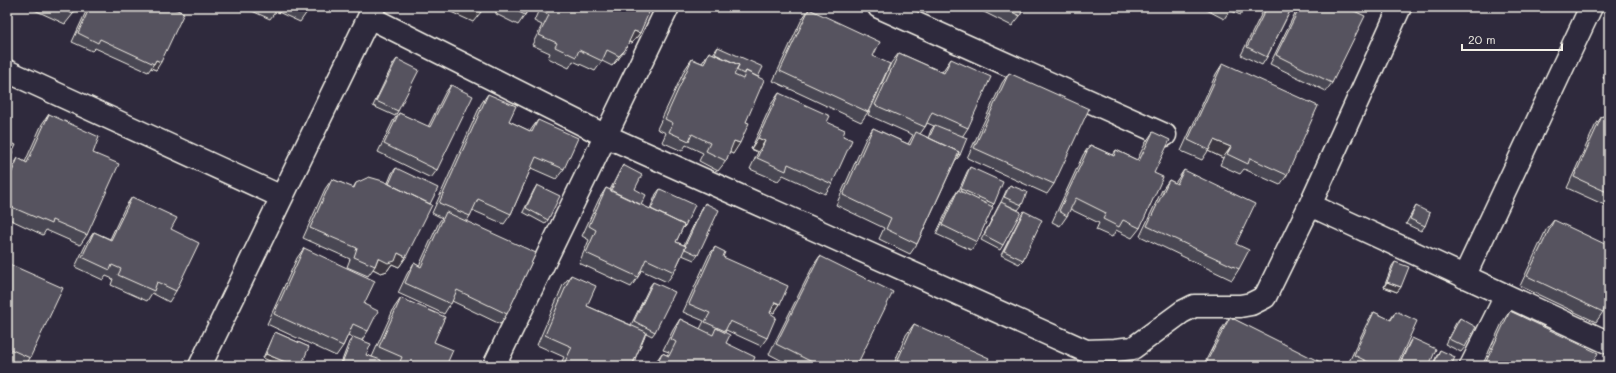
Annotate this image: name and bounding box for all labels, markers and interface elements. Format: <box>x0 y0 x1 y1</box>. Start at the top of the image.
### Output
scale bar <box>1462 26 1562 52</box>
text: 20 m <box>1468 31 1496 47</box>

